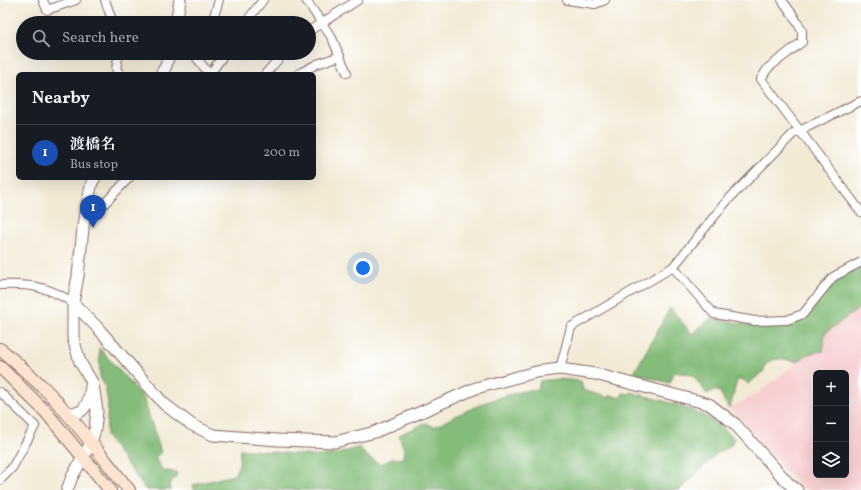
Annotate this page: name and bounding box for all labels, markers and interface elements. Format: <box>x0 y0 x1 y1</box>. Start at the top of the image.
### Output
search box <box>16 16 316 60</box>
icon: search <box>30 27 52 49</box>
text: Search here <box>62 28 139 49</box>
text: Nearby <box>32 87 90 110</box>
text: 渡橋名 <box>70 135 115 156</box>
text: 1 <box>42 144 48 162</box>
text: 200 m <box>263 144 300 162</box>
text: Bus stop <box>70 156 118 174</box>
pin: 1 <box>80 195 106 228</box>
your location <box>353 258 373 278</box>
map controls <box>813 370 849 478</box>
button: + <box>813 370 849 406</box>
button: − <box>813 406 849 442</box>
button: layers <box>813 442 849 478</box>

